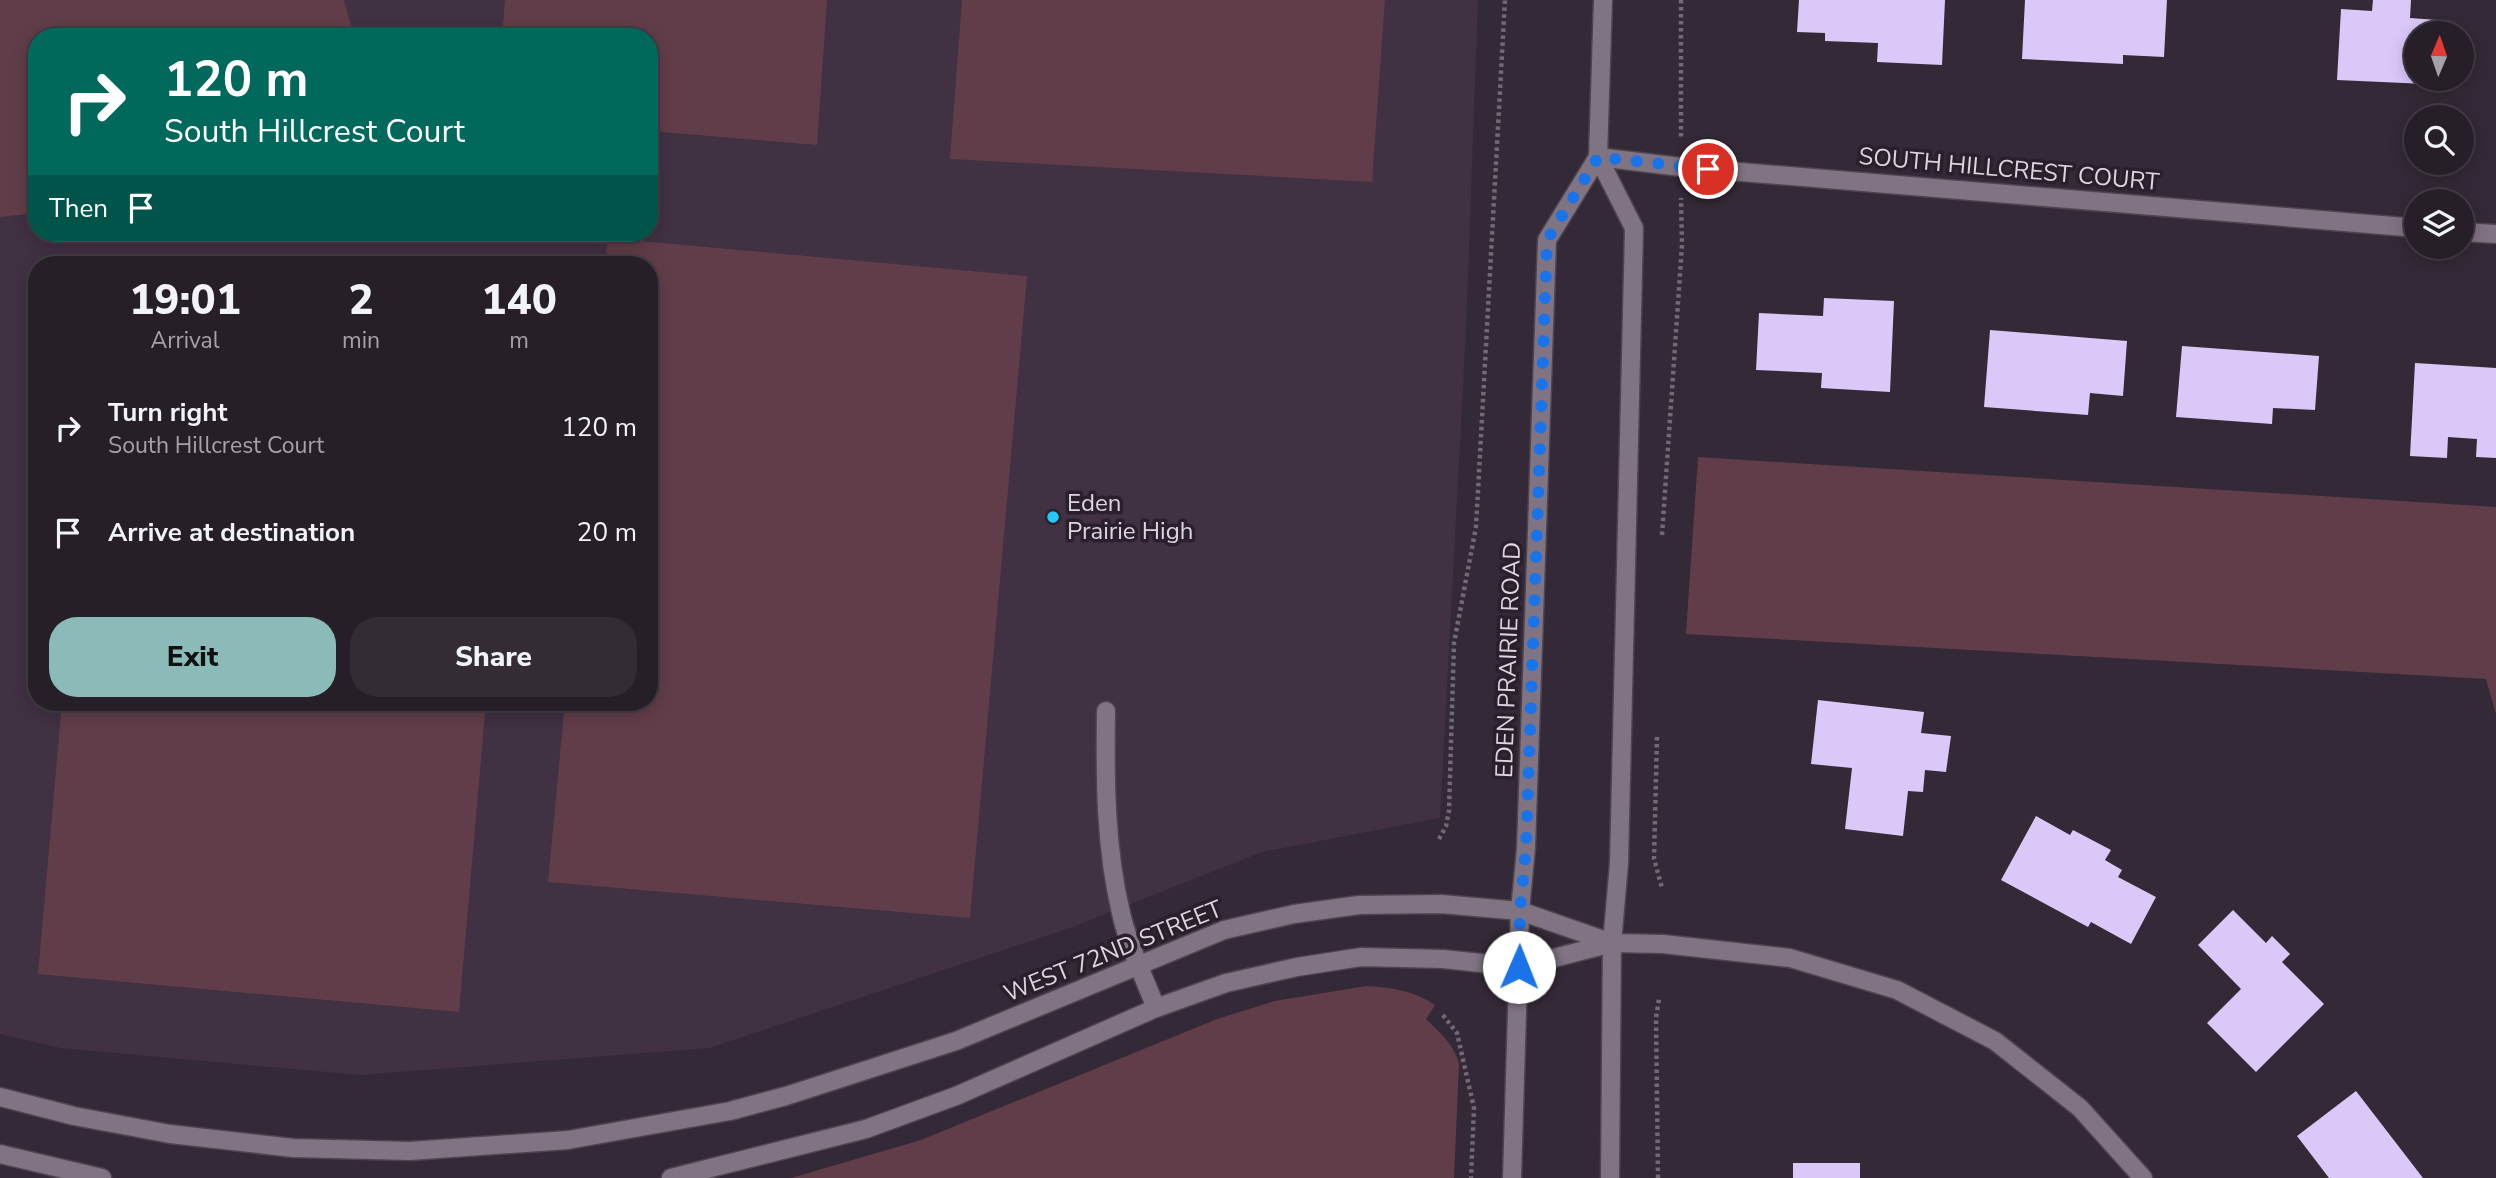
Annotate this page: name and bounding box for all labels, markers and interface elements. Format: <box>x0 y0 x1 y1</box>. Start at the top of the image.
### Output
north arrow <box>2404 21 2474 91</box>
map controls <box>2404 21 2474 259</box>
text: 120 m <box>164 46 308 113</box>
icon: right <box>49 56 140 147</box>
button: search <box>2404 105 2474 175</box>
text: South Hillcrest Court <box>164 110 465 153</box>
pin <box>1678 139 1738 199</box>
street label: SOUTH HILLCREST COURT <box>1857 140 2161 198</box>
icon: arrive <box>1689 150 1727 188</box>
icon: arrive <box>122 189 160 227</box>
button: layers <box>2404 189 2474 259</box>
text: Then <box>49 191 108 226</box>
text: 19:01 <box>129 272 241 329</box>
text: 2 <box>348 272 374 329</box>
text: 140 <box>481 272 557 329</box>
text: Arrival <box>150 325 220 356</box>
text: min <box>342 325 380 356</box>
text: m <box>509 325 529 356</box>
text: Turn right <box>108 395 227 430</box>
icon: right <box>49 409 87 447</box>
text: 120 m <box>561 410 637 445</box>
text: South Hillcrest Court <box>108 430 324 461</box>
place label: Eden Prairie High <box>1067 487 1193 547</box>
marker: Eden Prairie High <box>1045 509 1061 525</box>
icon: arrive <box>49 514 87 552</box>
text: Arrive at destination <box>108 515 355 550</box>
text: 20 m <box>577 515 637 550</box>
street label: EDEN PRAIRIE ROAD <box>1488 541 1528 779</box>
button: Exit <box>49 617 336 697</box>
button: Share <box>350 617 637 697</box>
street label: WEST 72ND STREET <box>999 892 1227 1009</box>
position arrow <box>1482 930 1556 1004</box>

